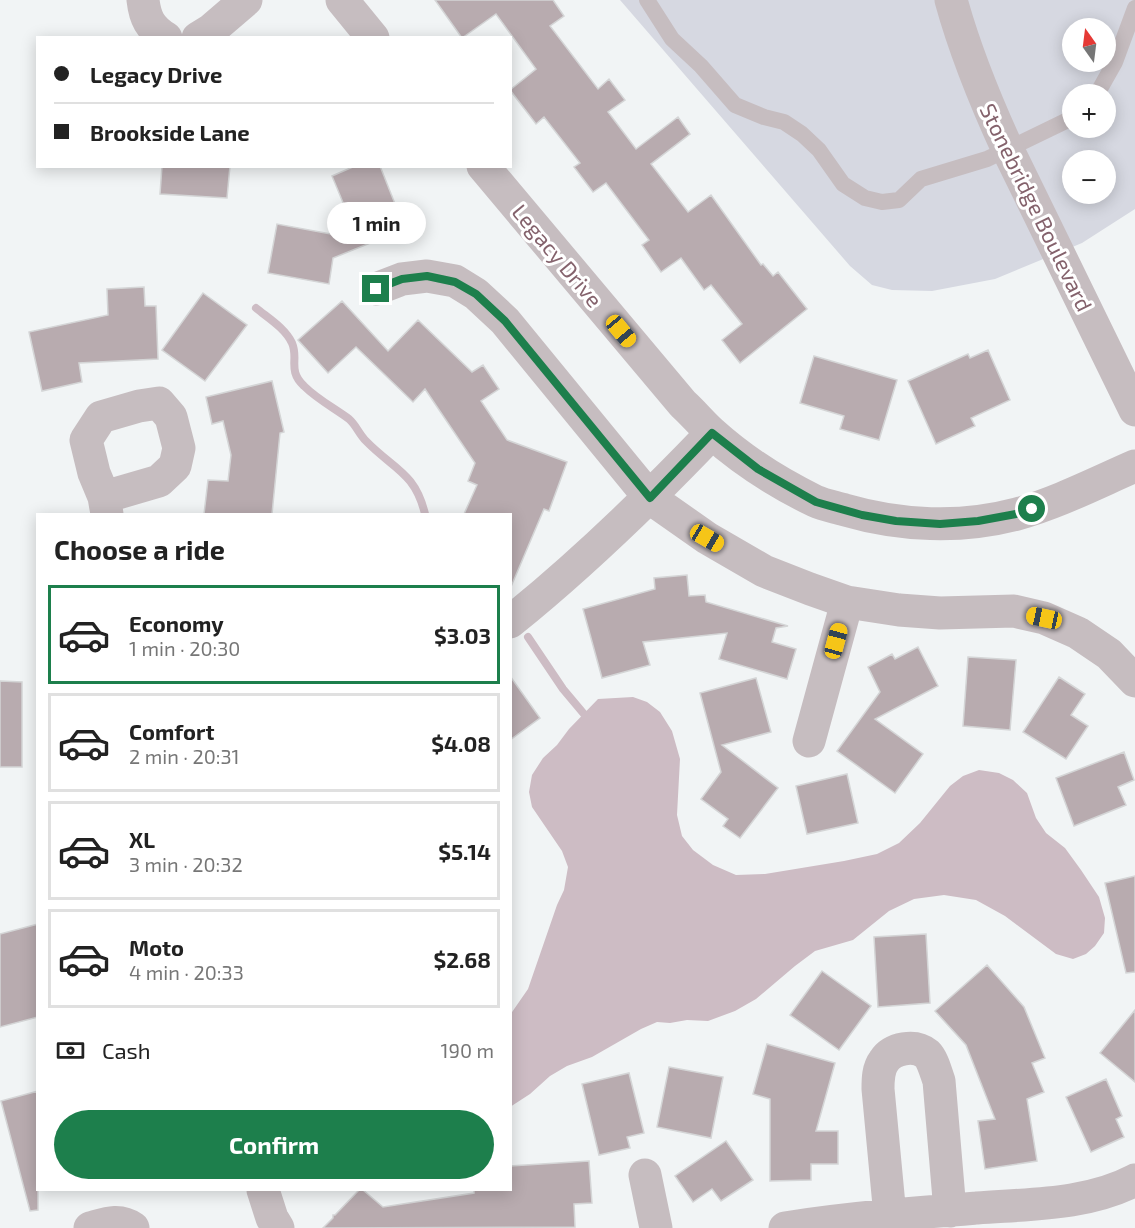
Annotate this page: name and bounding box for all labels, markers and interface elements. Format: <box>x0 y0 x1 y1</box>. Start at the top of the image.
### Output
north arrow <box>1062 18 1116 72</box>
map controls <box>1062 18 1116 204</box>
text: Legacy Drive <box>90 61 222 87</box>
button: + <box>1062 84 1116 138</box>
street label: Stonebridge Boulevard <box>975 99 1099 315</box>
text: Brookside Lane <box>90 119 250 145</box>
button: − <box>1062 150 1116 204</box>
street label: Legacy Drive <box>507 198 609 312</box>
callout: 1 min <box>326 202 425 244</box>
text: 1 min <box>352 211 401 235</box>
route end <box>362 275 389 302</box>
car <box>603 311 639 351</box>
route start <box>1018 495 1045 522</box>
car <box>687 521 727 555</box>
text: Choose a ride <box>54 533 225 565</box>
car <box>1025 605 1063 631</box>
icon: car <box>57 608 111 662</box>
text: Economy <box>129 610 224 636</box>
car <box>823 621 849 661</box>
text: $3.03 <box>434 622 491 648</box>
text: 1 min · 20:30 <box>129 636 240 660</box>
icon: car <box>57 716 111 770</box>
text: Comfort <box>129 718 214 744</box>
text: $4.08 <box>431 730 491 756</box>
text: 2 min · 20:31 <box>129 744 240 768</box>
icon: car <box>57 824 111 878</box>
text: XL <box>129 826 155 852</box>
text: $5.14 <box>438 838 491 864</box>
text: 3 min · 20:32 <box>129 852 243 876</box>
icon: car <box>57 932 111 986</box>
text: Moto <box>129 934 184 960</box>
text: $2.68 <box>433 946 491 972</box>
text: 4 min · 20:33 <box>129 960 244 984</box>
icon: cash <box>54 1034 87 1067</box>
text: Cash <box>102 1037 151 1063</box>
text: 190 m <box>441 1038 494 1062</box>
button: Confirm <box>54 1110 494 1179</box>

